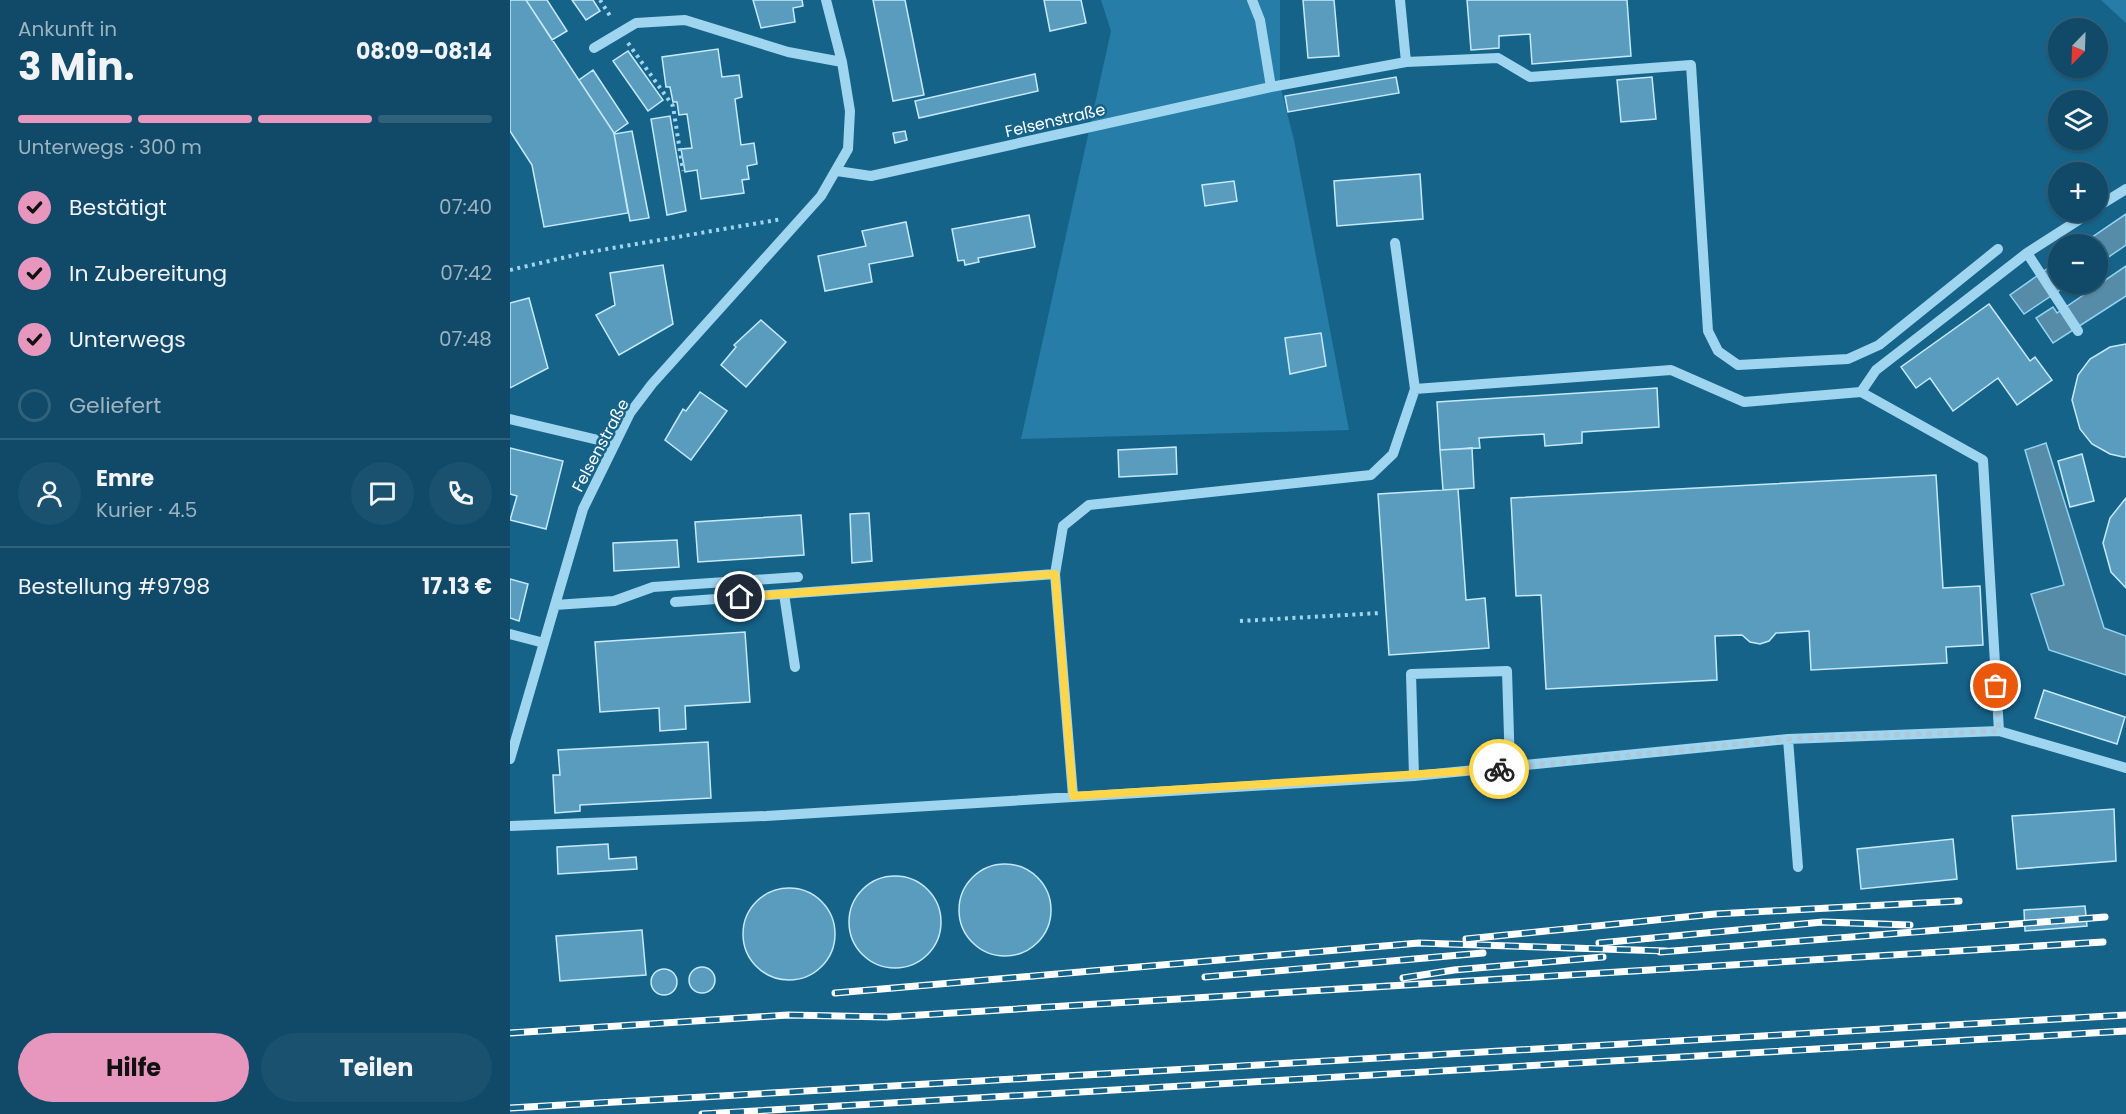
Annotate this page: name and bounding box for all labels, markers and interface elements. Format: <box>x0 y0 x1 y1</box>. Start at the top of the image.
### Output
text: Ankunft in <box>18 15 117 43</box>
north arrow <box>2048 18 2108 78</box>
map controls <box>2048 18 2108 294</box>
text: 08:09–08:14 <box>356 36 492 67</box>
text: 3 Min. <box>18 39 134 94</box>
button: layers <box>2048 90 2108 150</box>
street label: Felsenstraße <box>1003 98 1108 143</box>
text: Unterwegs · 300 m <box>18 133 202 161</box>
button: + <box>2048 162 2108 222</box>
icon: check <box>18 191 51 224</box>
text: Bestätigt <box>69 192 167 223</box>
text: 07:40 <box>439 193 492 221</box>
button: − <box>2048 234 2108 294</box>
icon: check <box>18 257 51 290</box>
text: In Zubereitung <box>69 258 227 289</box>
text: 07:42 <box>440 259 492 287</box>
icon: check <box>18 323 51 356</box>
text: Unterwegs <box>69 324 186 355</box>
text: 07:48 <box>439 325 492 353</box>
text: Geliefert <box>69 390 161 421</box>
street label: Felsenstraße <box>566 395 635 496</box>
button: person <box>18 462 81 525</box>
button: chat <box>351 462 414 525</box>
button: phone <box>429 462 492 525</box>
text: Emre <box>96 463 154 494</box>
text: Kurier · 4.5 <box>96 496 197 524</box>
text: Bestellung #9798 <box>18 571 210 602</box>
text: 17.13 € <box>422 571 492 602</box>
pin <box>714 571 765 622</box>
icon: home <box>723 580 756 613</box>
pin <box>1970 660 2021 711</box>
icon: bag <box>1979 669 2012 702</box>
courier <box>1469 739 1529 799</box>
icon: bike <box>1483 753 1516 786</box>
button: Hilfe <box>18 1033 249 1102</box>
button: Teilen <box>261 1033 492 1102</box>

